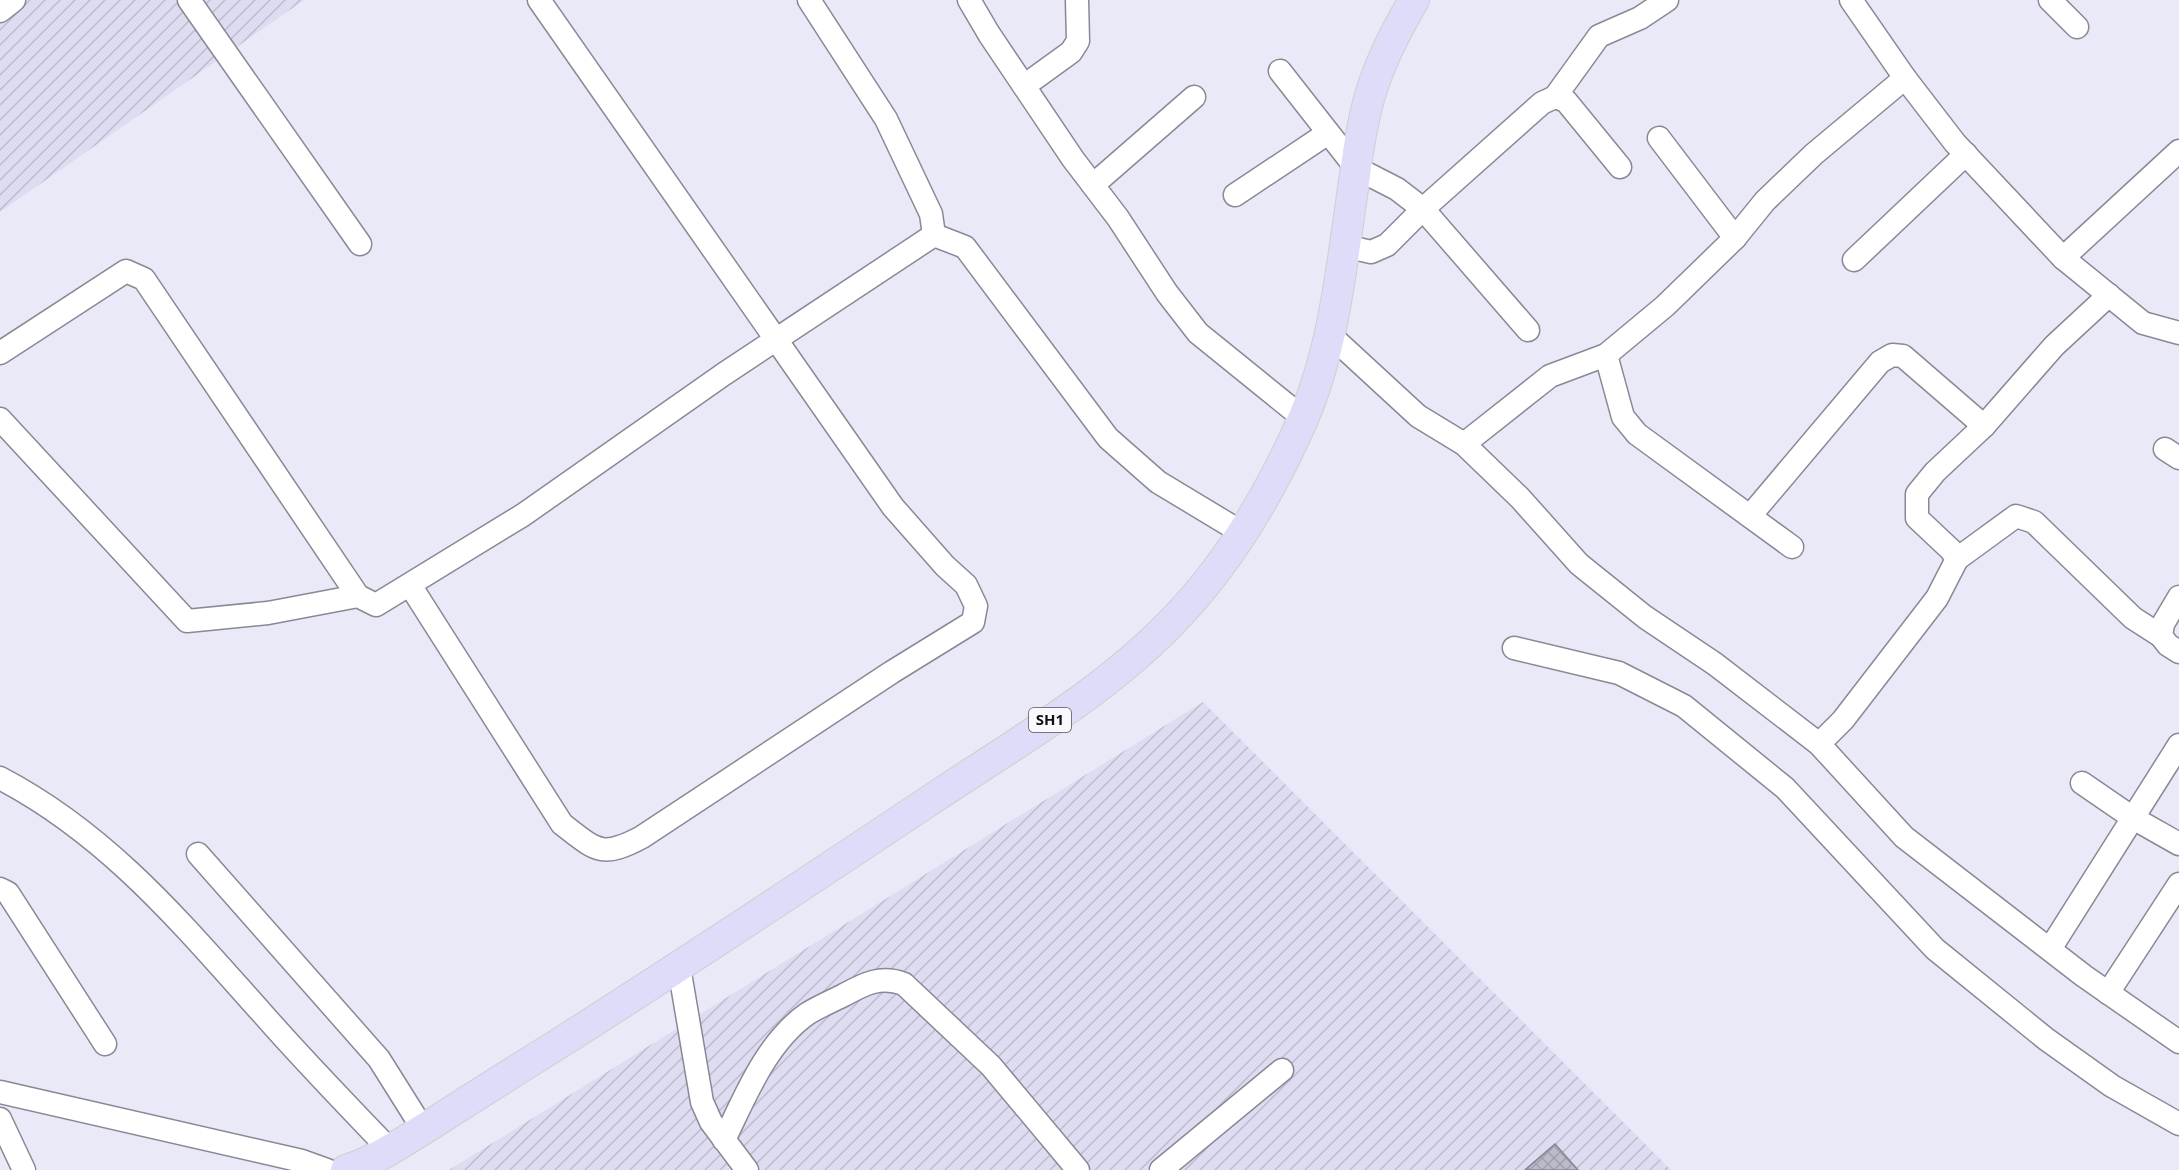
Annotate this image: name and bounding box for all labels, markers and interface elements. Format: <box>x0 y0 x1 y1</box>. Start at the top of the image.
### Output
road number: SH1 <box>1029 708 1071 732</box>

